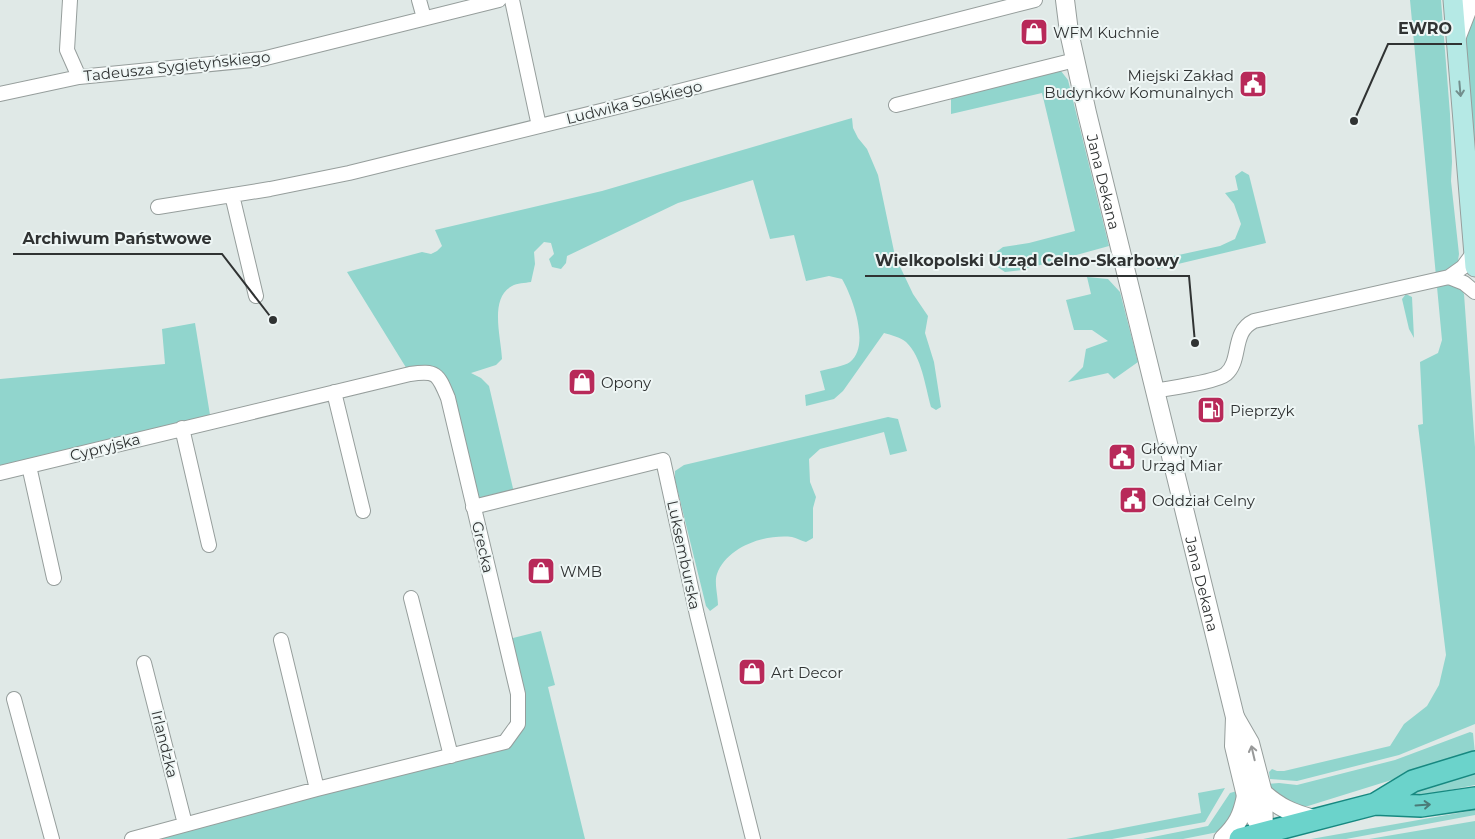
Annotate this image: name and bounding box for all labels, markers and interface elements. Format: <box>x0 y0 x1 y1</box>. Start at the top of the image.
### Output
callout: EWRO <box>1388 13 1462 44</box>
shop icon: WFM Kuchnie <box>1019 17 1049 47</box>
text: EWRO <box>1398 19 1452 38</box>
place label: WFM Kuchnie <box>1053 23 1159 42</box>
street label: Tadeusza Sygietyńskiego <box>83 47 271 85</box>
place label: Miejski Zakład Budynków Komunalnych <box>1044 66 1234 102</box>
public building icon: Miejski Zakład Budynków Komunalnych <box>1238 69 1268 99</box>
street label: Ludwika Solskiego <box>564 76 704 128</box>
one-way arrow <box>1455 81 1464 97</box>
street label: Jana Dekana <box>1083 131 1125 231</box>
callout: Archiwum Państwowe <box>13 223 222 254</box>
text: Archiwum Państwowe <box>21 229 212 248</box>
callout: Wielkopolski Urząd Celno-Skarbowy <box>865 245 1189 276</box>
text: Wielkopolski Urząd Celno-Skarbowy <box>875 251 1179 271</box>
shop icon: Opony <box>567 367 597 397</box>
place label: Opony <box>601 373 652 392</box>
fuel station icon: Pieprzyk <box>1196 395 1226 425</box>
place label: Pieprzyk <box>1230 401 1295 420</box>
street label: Cypryjska <box>68 429 142 465</box>
place label: Główny Urząd Miar <box>1141 439 1223 475</box>
public building icon: Główny Urząd Miar <box>1107 442 1137 472</box>
public building icon: Oddział Celny <box>1118 485 1148 515</box>
place label: Oddział Celny <box>1152 491 1256 510</box>
street label: Luksemburska <box>663 499 705 611</box>
street label: Grecka <box>468 519 498 575</box>
street label: Jana Dekana <box>1181 533 1223 633</box>
shop icon: WMB <box>526 556 556 586</box>
place label: WMB <box>560 562 602 581</box>
shop icon: Art Decor <box>737 657 767 687</box>
place label: Art Decor <box>771 663 843 682</box>
street label: Irlandzka <box>147 708 183 780</box>
one-way arrow <box>1248 746 1257 762</box>
one-way arrow <box>1415 800 1431 810</box>

